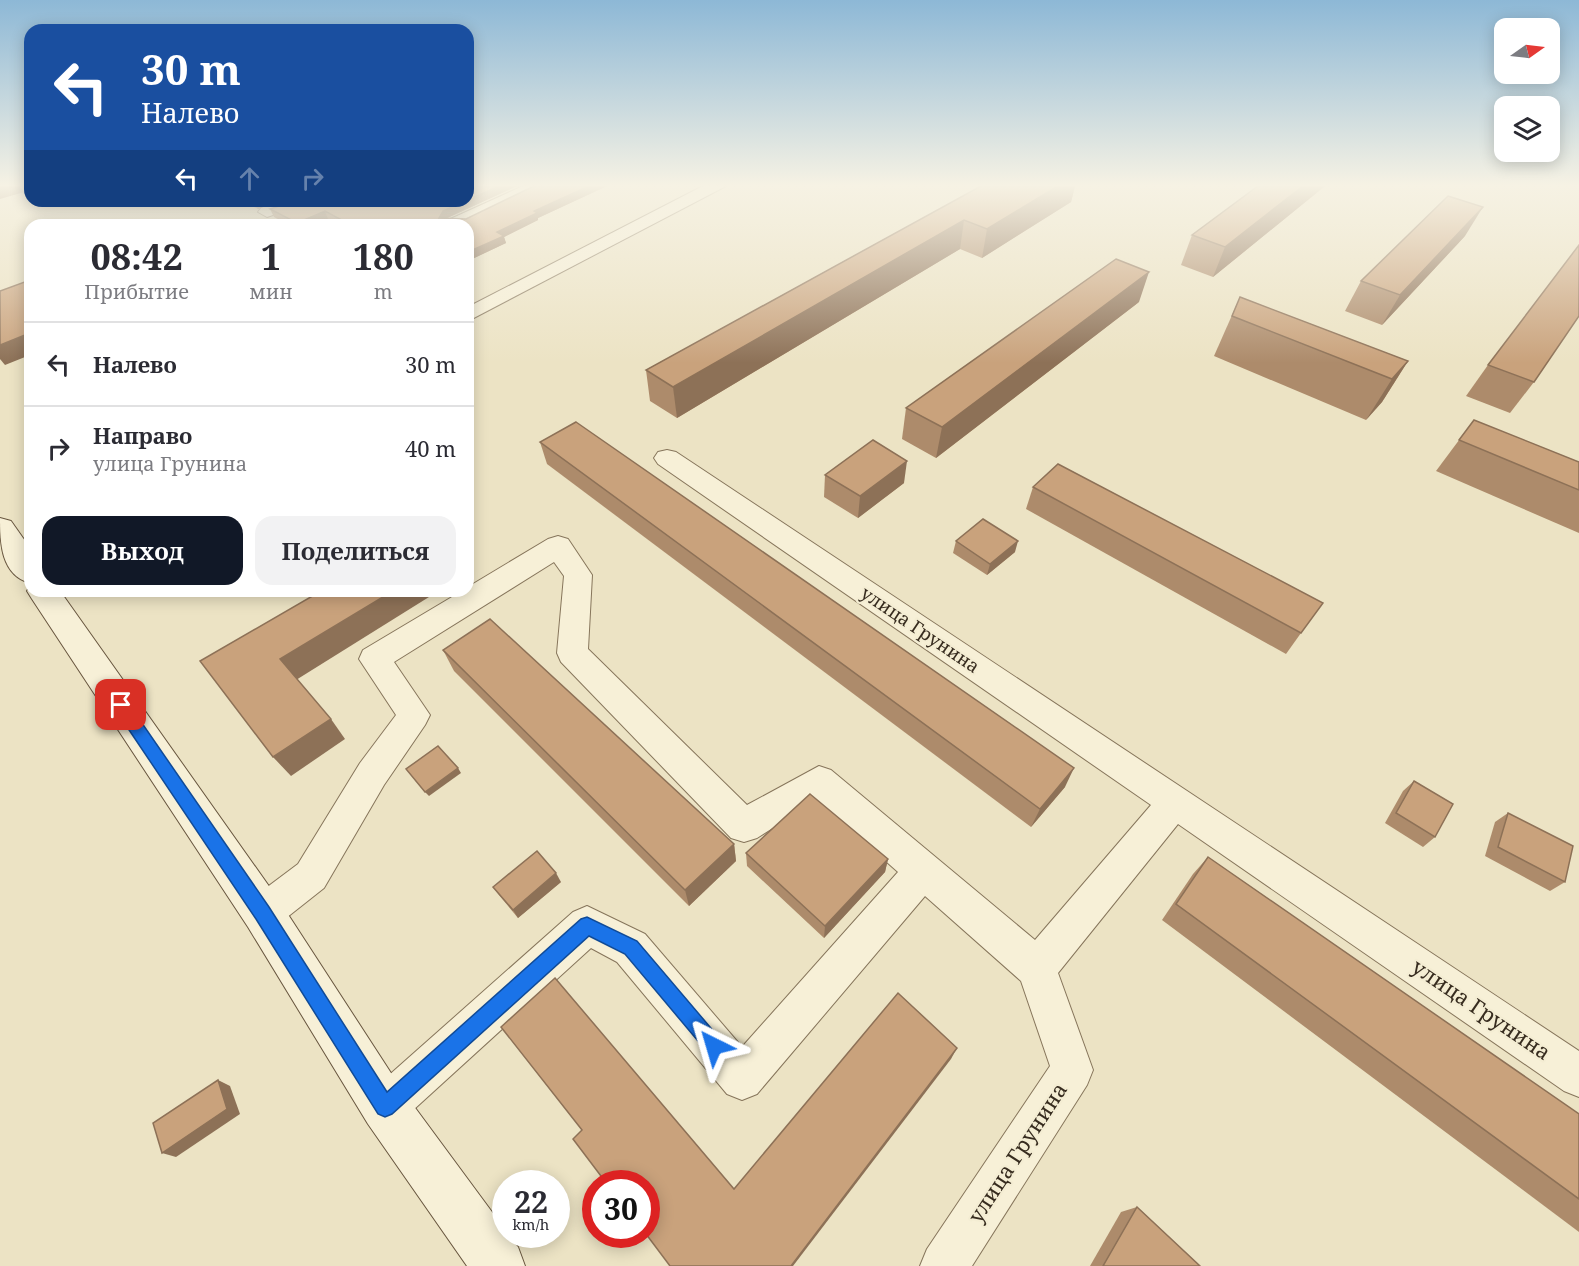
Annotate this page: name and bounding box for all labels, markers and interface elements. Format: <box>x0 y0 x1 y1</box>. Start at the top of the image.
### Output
north arrow <box>1494 18 1560 84</box>
map controls <box>1494 18 1560 162</box>
text: 30 m <box>141 40 241 97</box>
icon: left <box>42 48 120 126</box>
text: Налево <box>141 94 239 131</box>
button: layers <box>1494 96 1560 162</box>
icon: left <box>170 162 203 195</box>
icon: ahead <box>233 162 266 195</box>
icon: right <box>296 162 329 195</box>
text: 08:42 <box>90 232 183 281</box>
text: 1 <box>261 232 281 281</box>
text: 180 <box>353 232 414 281</box>
text: Прибытие <box>84 278 189 305</box>
text: мин <box>249 278 293 305</box>
text: m <box>374 278 393 305</box>
icon: left <box>42 348 75 381</box>
text: Налево <box>93 349 177 379</box>
text: 30 m <box>405 349 456 379</box>
text: Направо <box>93 420 192 450</box>
icon: right <box>42 432 75 465</box>
text: 40 m <box>405 433 456 463</box>
text: улица Грунина <box>93 450 247 477</box>
button: Выход <box>42 516 243 585</box>
button: Поделиться <box>255 516 456 585</box>
street label: улица Грунина <box>856 580 985 678</box>
pin <box>95 679 146 730</box>
icon: arrive <box>104 688 137 721</box>
street label: улица Грунина <box>1407 952 1556 1066</box>
position arrow <box>682 1014 746 1078</box>
street label: улица Грунина <box>961 1077 1073 1228</box>
speed limit sign: 30 <box>582 1170 660 1248</box>
text: 22 <box>514 1181 548 1222</box>
text: km/h <box>513 1214 549 1234</box>

